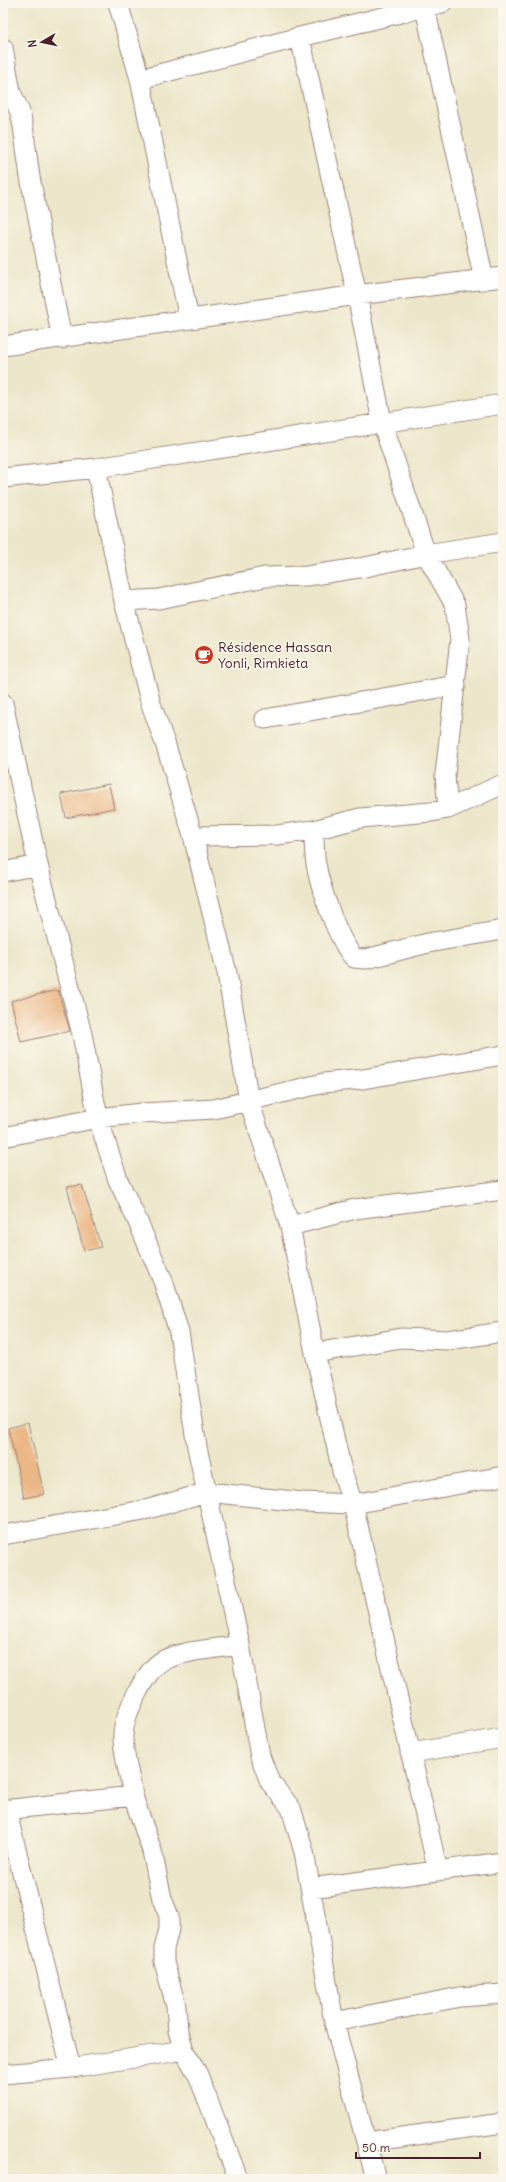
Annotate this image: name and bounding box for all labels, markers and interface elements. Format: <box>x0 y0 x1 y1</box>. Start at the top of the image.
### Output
north arrow <box>22 22 62 62</box>
text: N <box>25 39 40 48</box>
place label: Résidence Hassan Yonli, Rimkieta <box>218 638 332 672</box>
cafe icon: Résidence Hassan Yonli, Rimkieta <box>193 644 215 666</box>
scale bar <box>356 2134 480 2160</box>
text: 50 m <box>362 2140 391 2155</box>

